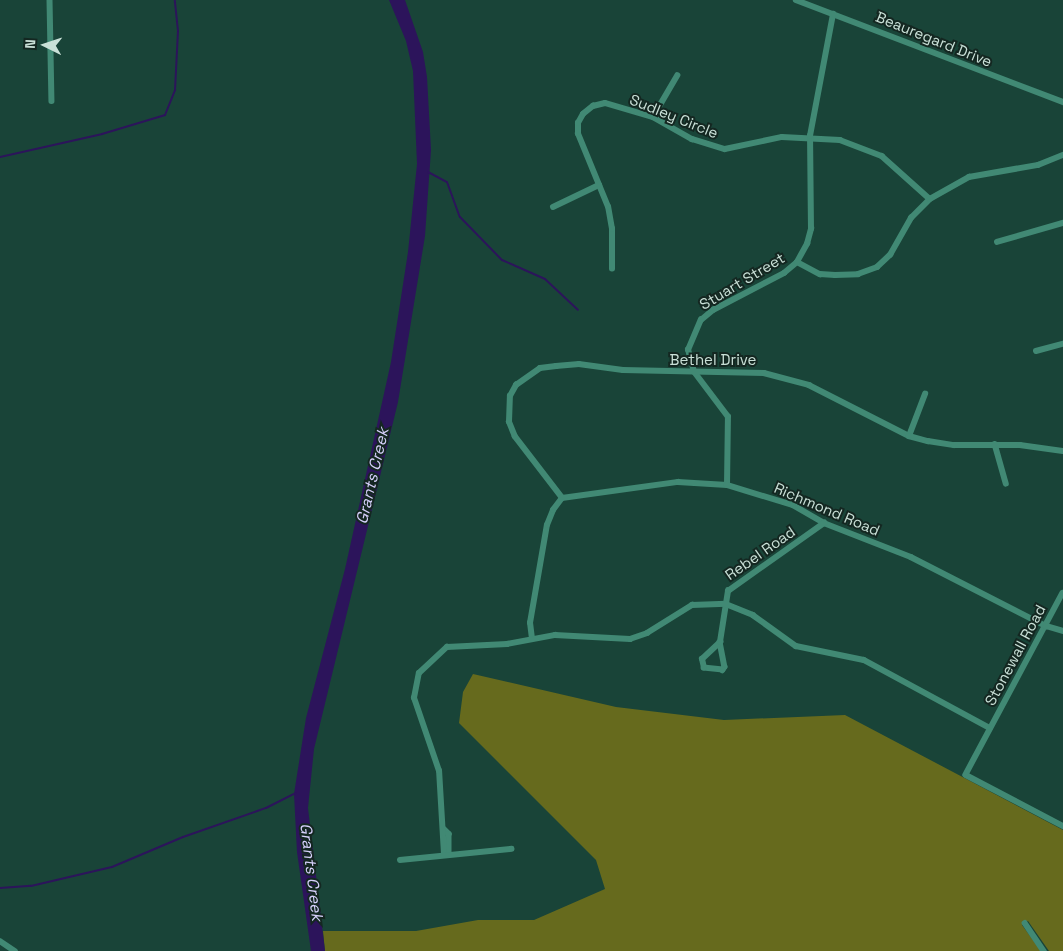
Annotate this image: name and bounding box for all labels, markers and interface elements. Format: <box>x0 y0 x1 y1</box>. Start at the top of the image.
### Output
street label: Beauregard Drive <box>873 7 995 71</box>
north arrow <box>20 20 70 70</box>
text: N <box>21 39 39 49</box>
street label: Sudley Circle <box>627 90 721 142</box>
street label: Stuart Street <box>696 249 788 313</box>
street label: Bethel Drive <box>670 351 756 369</box>
water label: Grants Creek <box>353 426 393 526</box>
street label: Richmond Road <box>771 479 883 539</box>
street label: Rebel Road <box>722 522 798 584</box>
street label: Stonewall Road <box>981 602 1049 708</box>
water label: Grants Creek <box>295 822 327 922</box>

